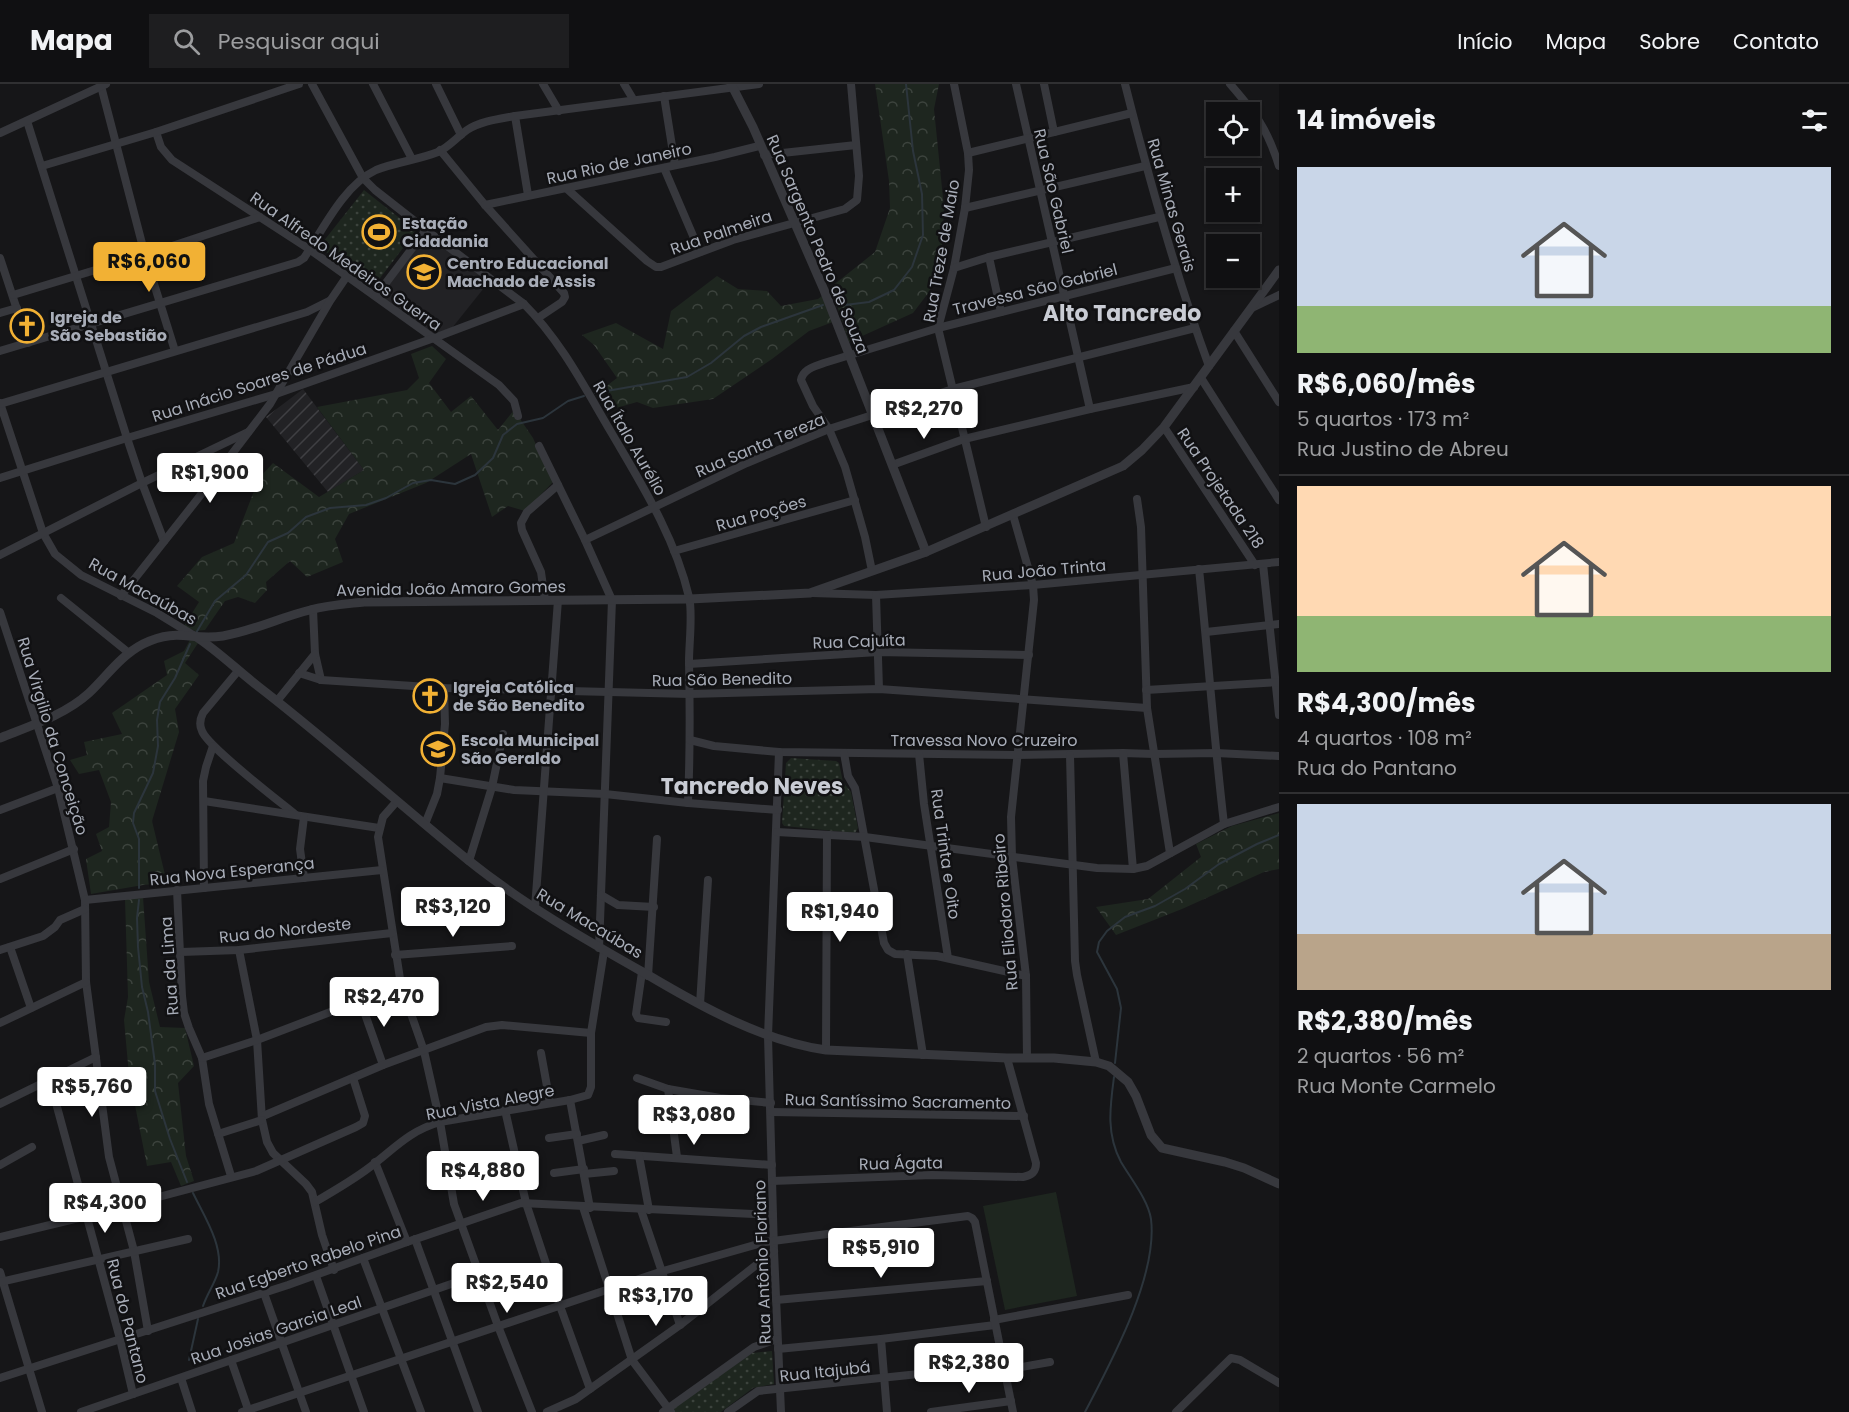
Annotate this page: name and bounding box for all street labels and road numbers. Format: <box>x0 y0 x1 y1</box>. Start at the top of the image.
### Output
street label: Rua São Gabriel <box>1028 126 1079 256</box>
street label: Rua Sargento Pedro de Souza <box>761 131 874 357</box>
street label: Rua Minas Gerais <box>1141 136 1202 275</box>
street label: Rua Rio de Janeiro <box>544 137 694 190</box>
street label: Rua Treze de Maio <box>918 178 965 324</box>
street label: Rua Alfredo Medeiros Guerra <box>245 186 446 336</box>
street label: Rua Palmeira <box>667 204 775 261</box>
street label: Travessa São Gabriel <box>950 258 1120 321</box>
street label: Rua Inácio Soares de Pádua <box>149 337 369 428</box>
street label: Rua Ítalo Aurélio <box>587 377 672 500</box>
street label: Rua Santa Tereza <box>692 408 829 483</box>
street label: Rua Projetada 218 <box>1172 423 1270 553</box>
street label: Rua Poções <box>713 490 809 537</box>
street label: Rua Macaúbas <box>85 552 201 631</box>
street label: Rua João Trinta <box>981 554 1107 587</box>
street label: Avenida João Amaro Gomes <box>336 575 566 602</box>
street label: Rua Cajuíta <box>812 628 906 655</box>
street label: Rua Virgilio da Conceição <box>11 634 94 838</box>
street label: Rua São Benedito <box>652 667 792 692</box>
street label: Travessa Novo Cruzeiro <box>890 729 1078 752</box>
street label: Rua Trinta e Oito <box>925 787 966 921</box>
street label: Rua Eliodoro Ribeiro <box>987 833 1024 991</box>
street label: Rua Nova Esperança <box>149 851 316 892</box>
street label: Rua Macaúbas <box>532 883 647 964</box>
street label: Rua do Nordeste <box>218 912 352 949</box>
street label: Rua da Lima <box>155 916 184 1016</box>
street label: Rua Vista Alegre <box>424 1079 556 1126</box>
street label: Rua Santíssimo Sacramento <box>785 1088 1011 1115</box>
street label: Rua Ágata <box>859 1151 943 1176</box>
street label: Rua Antônio Floriano <box>748 1179 777 1344</box>
street label: Rua Egberto Rabelo Pina <box>212 1220 404 1305</box>
street label: Rua do Pantano <box>101 1256 154 1386</box>
street label: Rua Josias Garcia Leal <box>188 1290 365 1370</box>
street label: Rua Itajubá <box>778 1355 872 1388</box>

